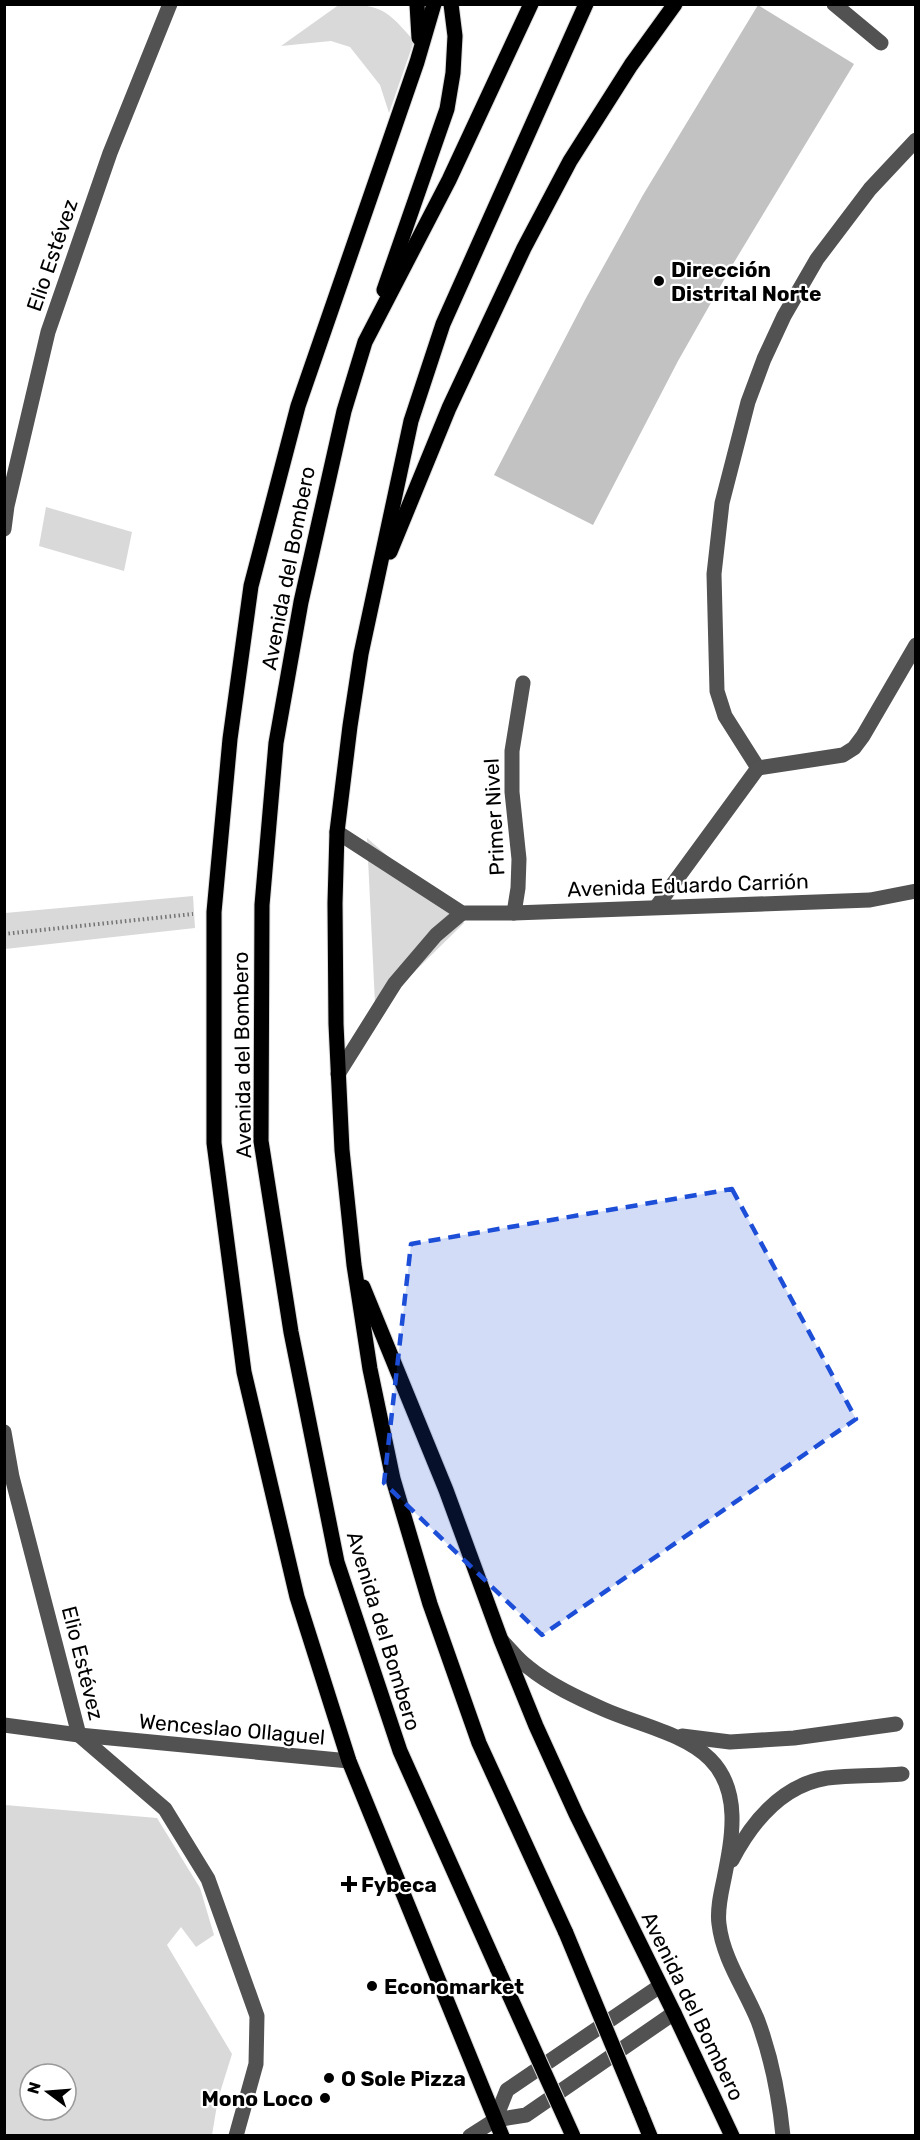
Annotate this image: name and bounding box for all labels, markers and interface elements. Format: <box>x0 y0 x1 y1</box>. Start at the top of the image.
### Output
street label: Elio Estévez <box>21 196 83 314</box>
place label: Dirección Distrital Norte <box>671 257 821 306</box>
marker: Dirección Distrital Norte <box>652 274 666 288</box>
street label: Avenida del Bombero <box>256 464 320 672</box>
street label: Primer Nivel <box>478 758 510 876</box>
street label: Avenida Eduardo Carrión <box>567 868 809 902</box>
street label: Avenida del Bombero <box>228 951 256 1159</box>
street label: Avenida del Bombero <box>342 1528 426 1734</box>
street label: Elio Estévez <box>57 1603 109 1723</box>
street label: Wenceslao Ollaguel <box>138 1708 326 1750</box>
place label: Fybeca <box>361 1872 437 1897</box>
marker: Fybeca <box>342 1877 356 1891</box>
street label: Avenida del Bombero <box>636 1908 750 2104</box>
place label: Economarket <box>384 1974 524 1999</box>
marker: Economarket <box>365 1979 379 1993</box>
north arrow <box>18 2062 78 2122</box>
place label: O Sole Pizza <box>341 2066 466 2091</box>
marker: O Sole Pizza <box>322 2071 336 2085</box>
text: N <box>23 2080 45 2096</box>
place label: Mono Loco <box>201 2086 313 2111</box>
marker: Mono Loco <box>318 2091 332 2105</box>

